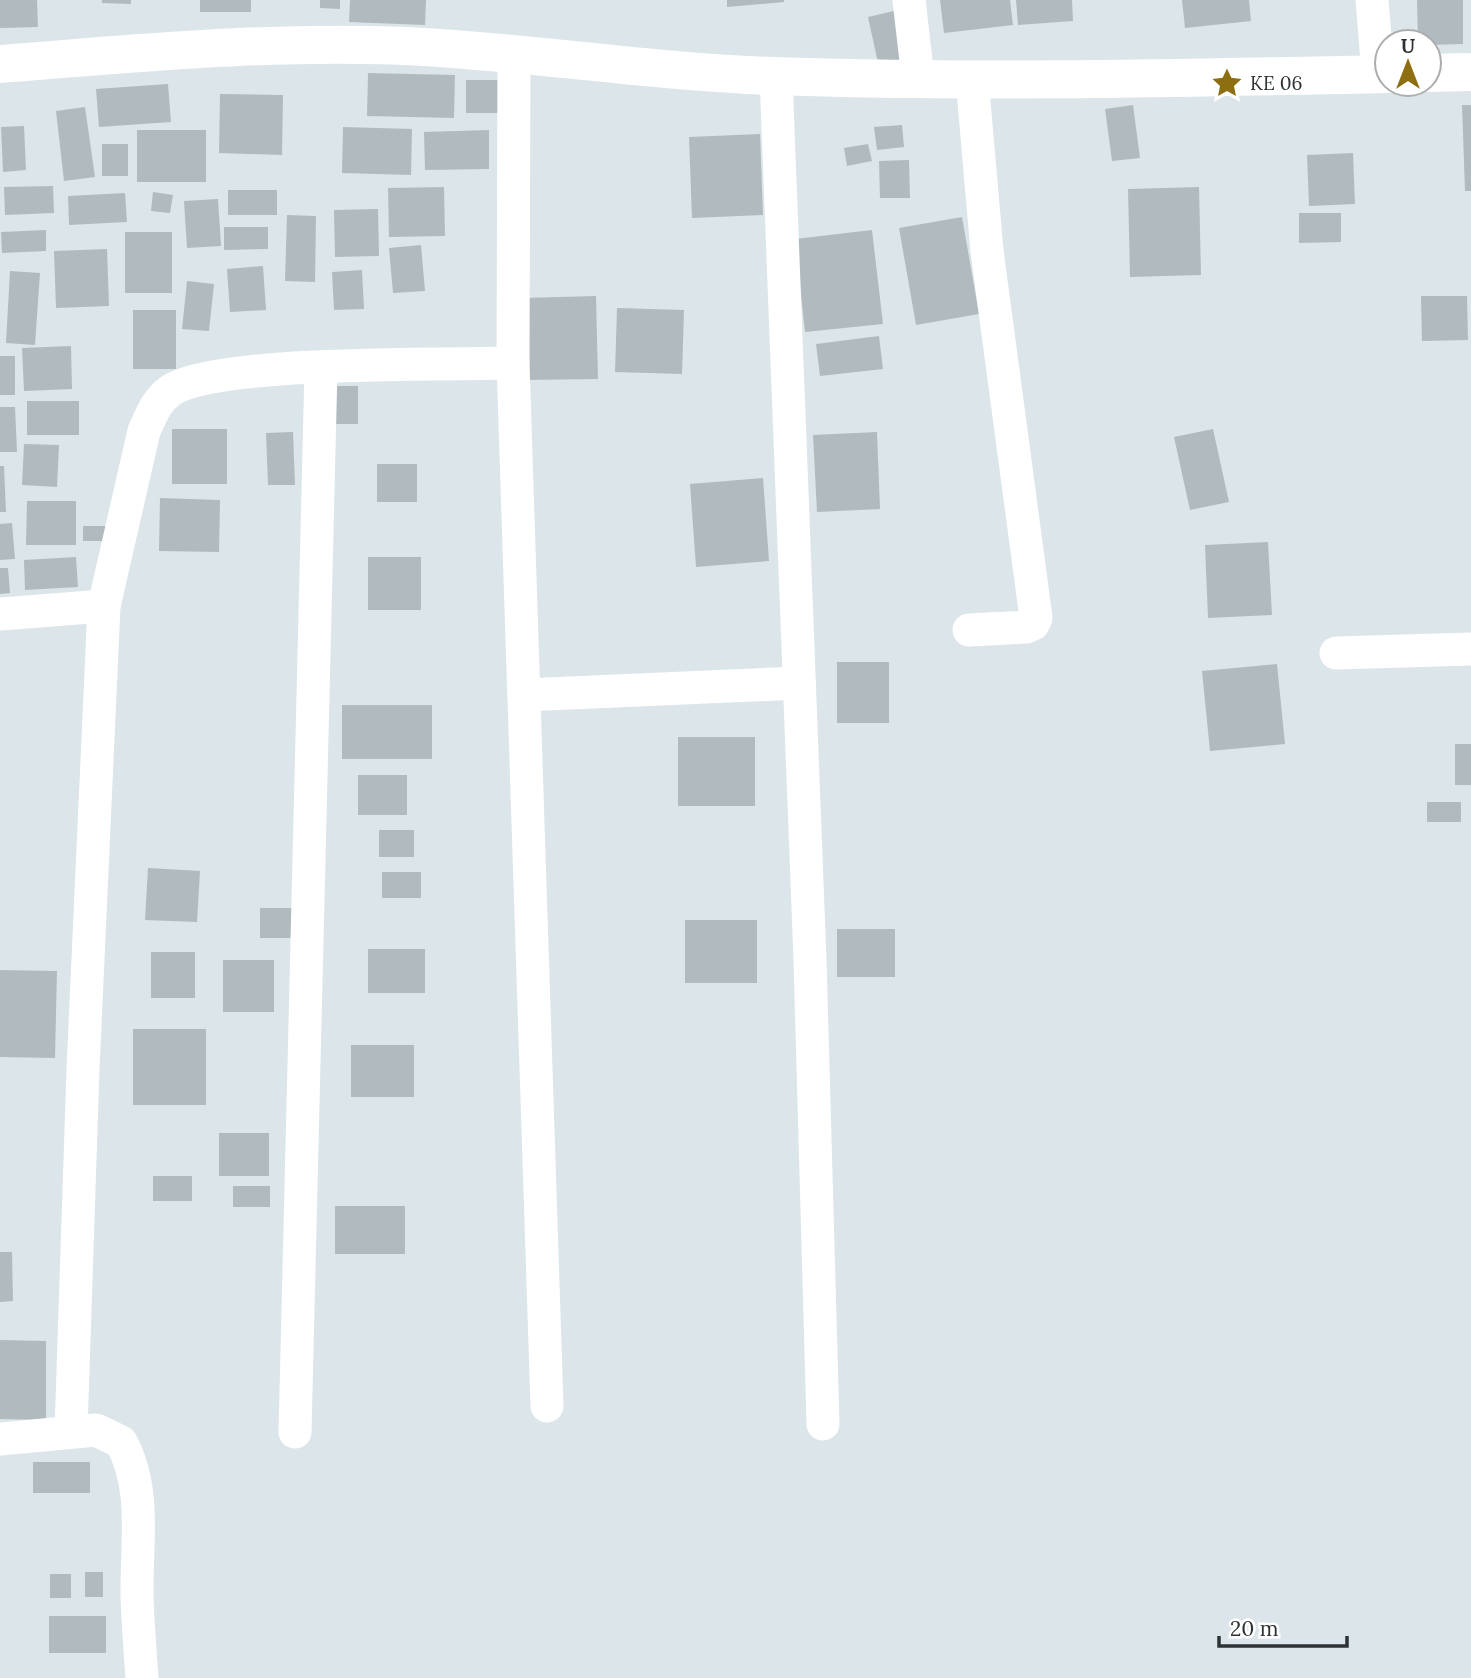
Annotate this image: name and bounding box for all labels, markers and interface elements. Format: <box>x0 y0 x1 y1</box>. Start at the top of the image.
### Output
north arrow <box>1373 28 1443 98</box>
text: U <box>1401 34 1415 58</box>
place icon: KE 06 <box>1210 66 1244 100</box>
place label: KE 06 <box>1250 71 1303 95</box>
scale bar <box>1219 1604 1347 1648</box>
text: 20 m <box>1230 1615 1279 1642</box>

